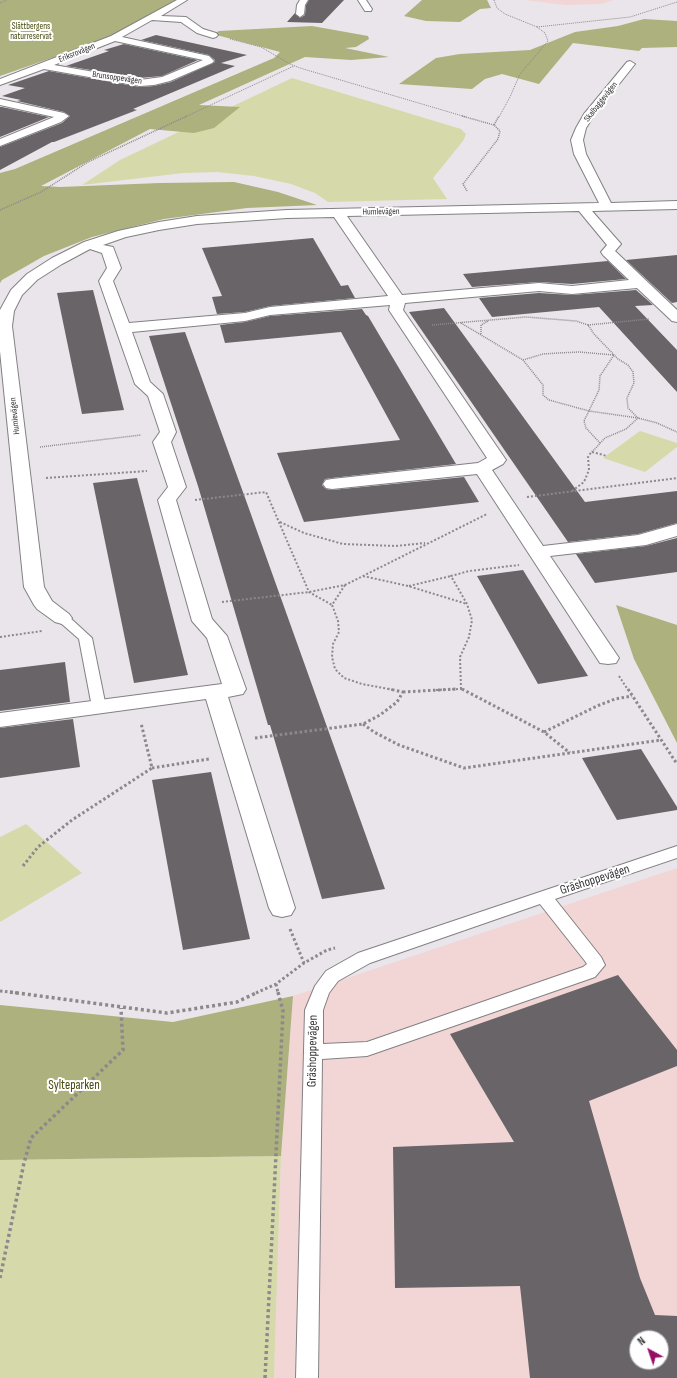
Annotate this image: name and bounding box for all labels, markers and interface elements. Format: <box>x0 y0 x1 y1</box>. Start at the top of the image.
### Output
park label: Slättbergens naturreservat <box>10 22 52 43</box>
street label: Eriksrovägen <box>57 41 97 65</box>
street label: Brunsoppevägen <box>91 69 143 87</box>
street label: Skalbaggevägen <box>582 80 620 124</box>
street label: Humlevägen <box>362 206 400 218</box>
street label: Humlevägen <box>8 397 22 435</box>
street label: Gräshoppevägen <box>558 861 632 899</box>
street label: Gräshoppevägen <box>305 1015 321 1087</box>
park label: Sylteparken <box>48 1078 100 1094</box>
north arrow <box>629 1330 669 1370</box>
text: N <box>635 1334 648 1348</box>

